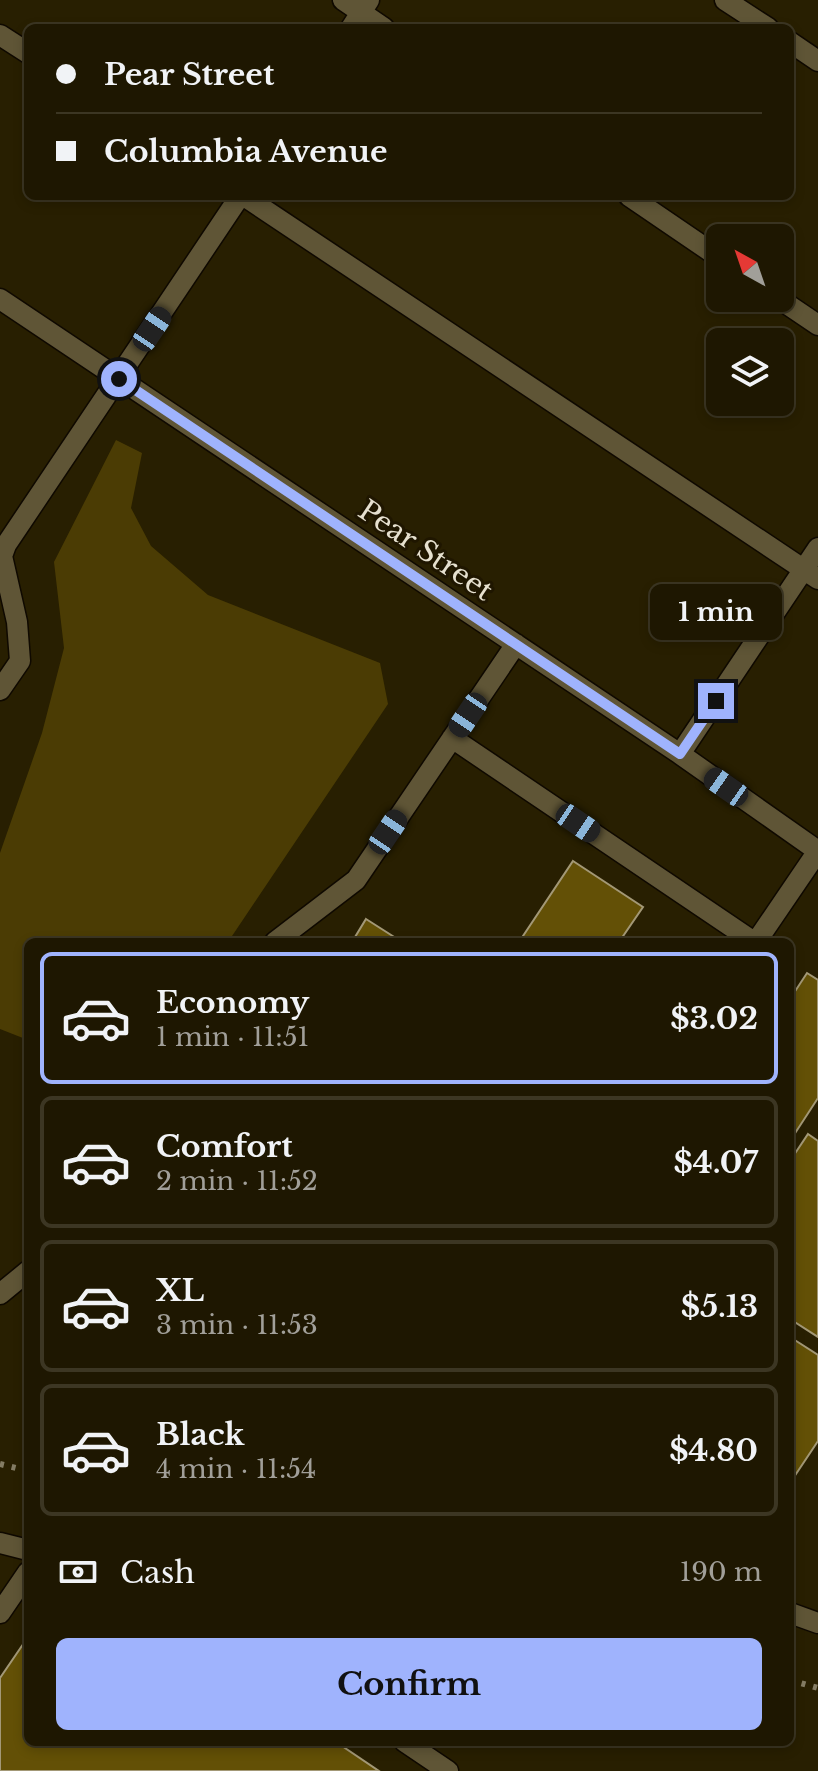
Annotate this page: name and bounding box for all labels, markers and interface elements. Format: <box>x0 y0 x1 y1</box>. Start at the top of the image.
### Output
text: Pear Street <box>104 56 274 93</box>
text: Columbia Avenue <box>104 133 388 170</box>
north arrow <box>706 224 794 312</box>
map controls <box>706 224 794 416</box>
car <box>129 302 175 356</box>
button: layers <box>706 328 794 416</box>
route start <box>101 361 137 397</box>
street label: Pear Street <box>352 493 500 608</box>
callout: 1 min <box>650 585 782 641</box>
text: 1 min <box>678 596 754 628</box>
route end <box>698 683 734 719</box>
car <box>445 688 491 742</box>
car <box>699 763 753 811</box>
car <box>551 800 605 846</box>
car <box>365 805 411 859</box>
icon: car <box>60 982 132 1054</box>
text: Economy <box>156 984 309 1021</box>
text: $3.02 <box>670 1000 758 1037</box>
text: 1 min · 11:51 <box>156 1021 309 1053</box>
icon: car <box>60 1126 132 1198</box>
text: Comfort <box>156 1128 293 1165</box>
text: $4.07 <box>673 1144 758 1181</box>
text: 2 min · 11:52 <box>156 1165 318 1197</box>
icon: car <box>60 1270 132 1342</box>
text: XL <box>156 1272 204 1309</box>
text: $5.13 <box>681 1288 758 1325</box>
text: 3 min · 11:53 <box>156 1309 318 1341</box>
icon: car <box>60 1414 132 1486</box>
text: Black <box>156 1416 244 1453</box>
text: $4.80 <box>669 1432 758 1469</box>
text: 4 min · 11:54 <box>156 1453 316 1485</box>
icon: cash <box>56 1550 100 1594</box>
text: Cash <box>120 1554 195 1591</box>
text: 190 m <box>680 1556 762 1588</box>
button: Confirm <box>56 1638 762 1730</box>

